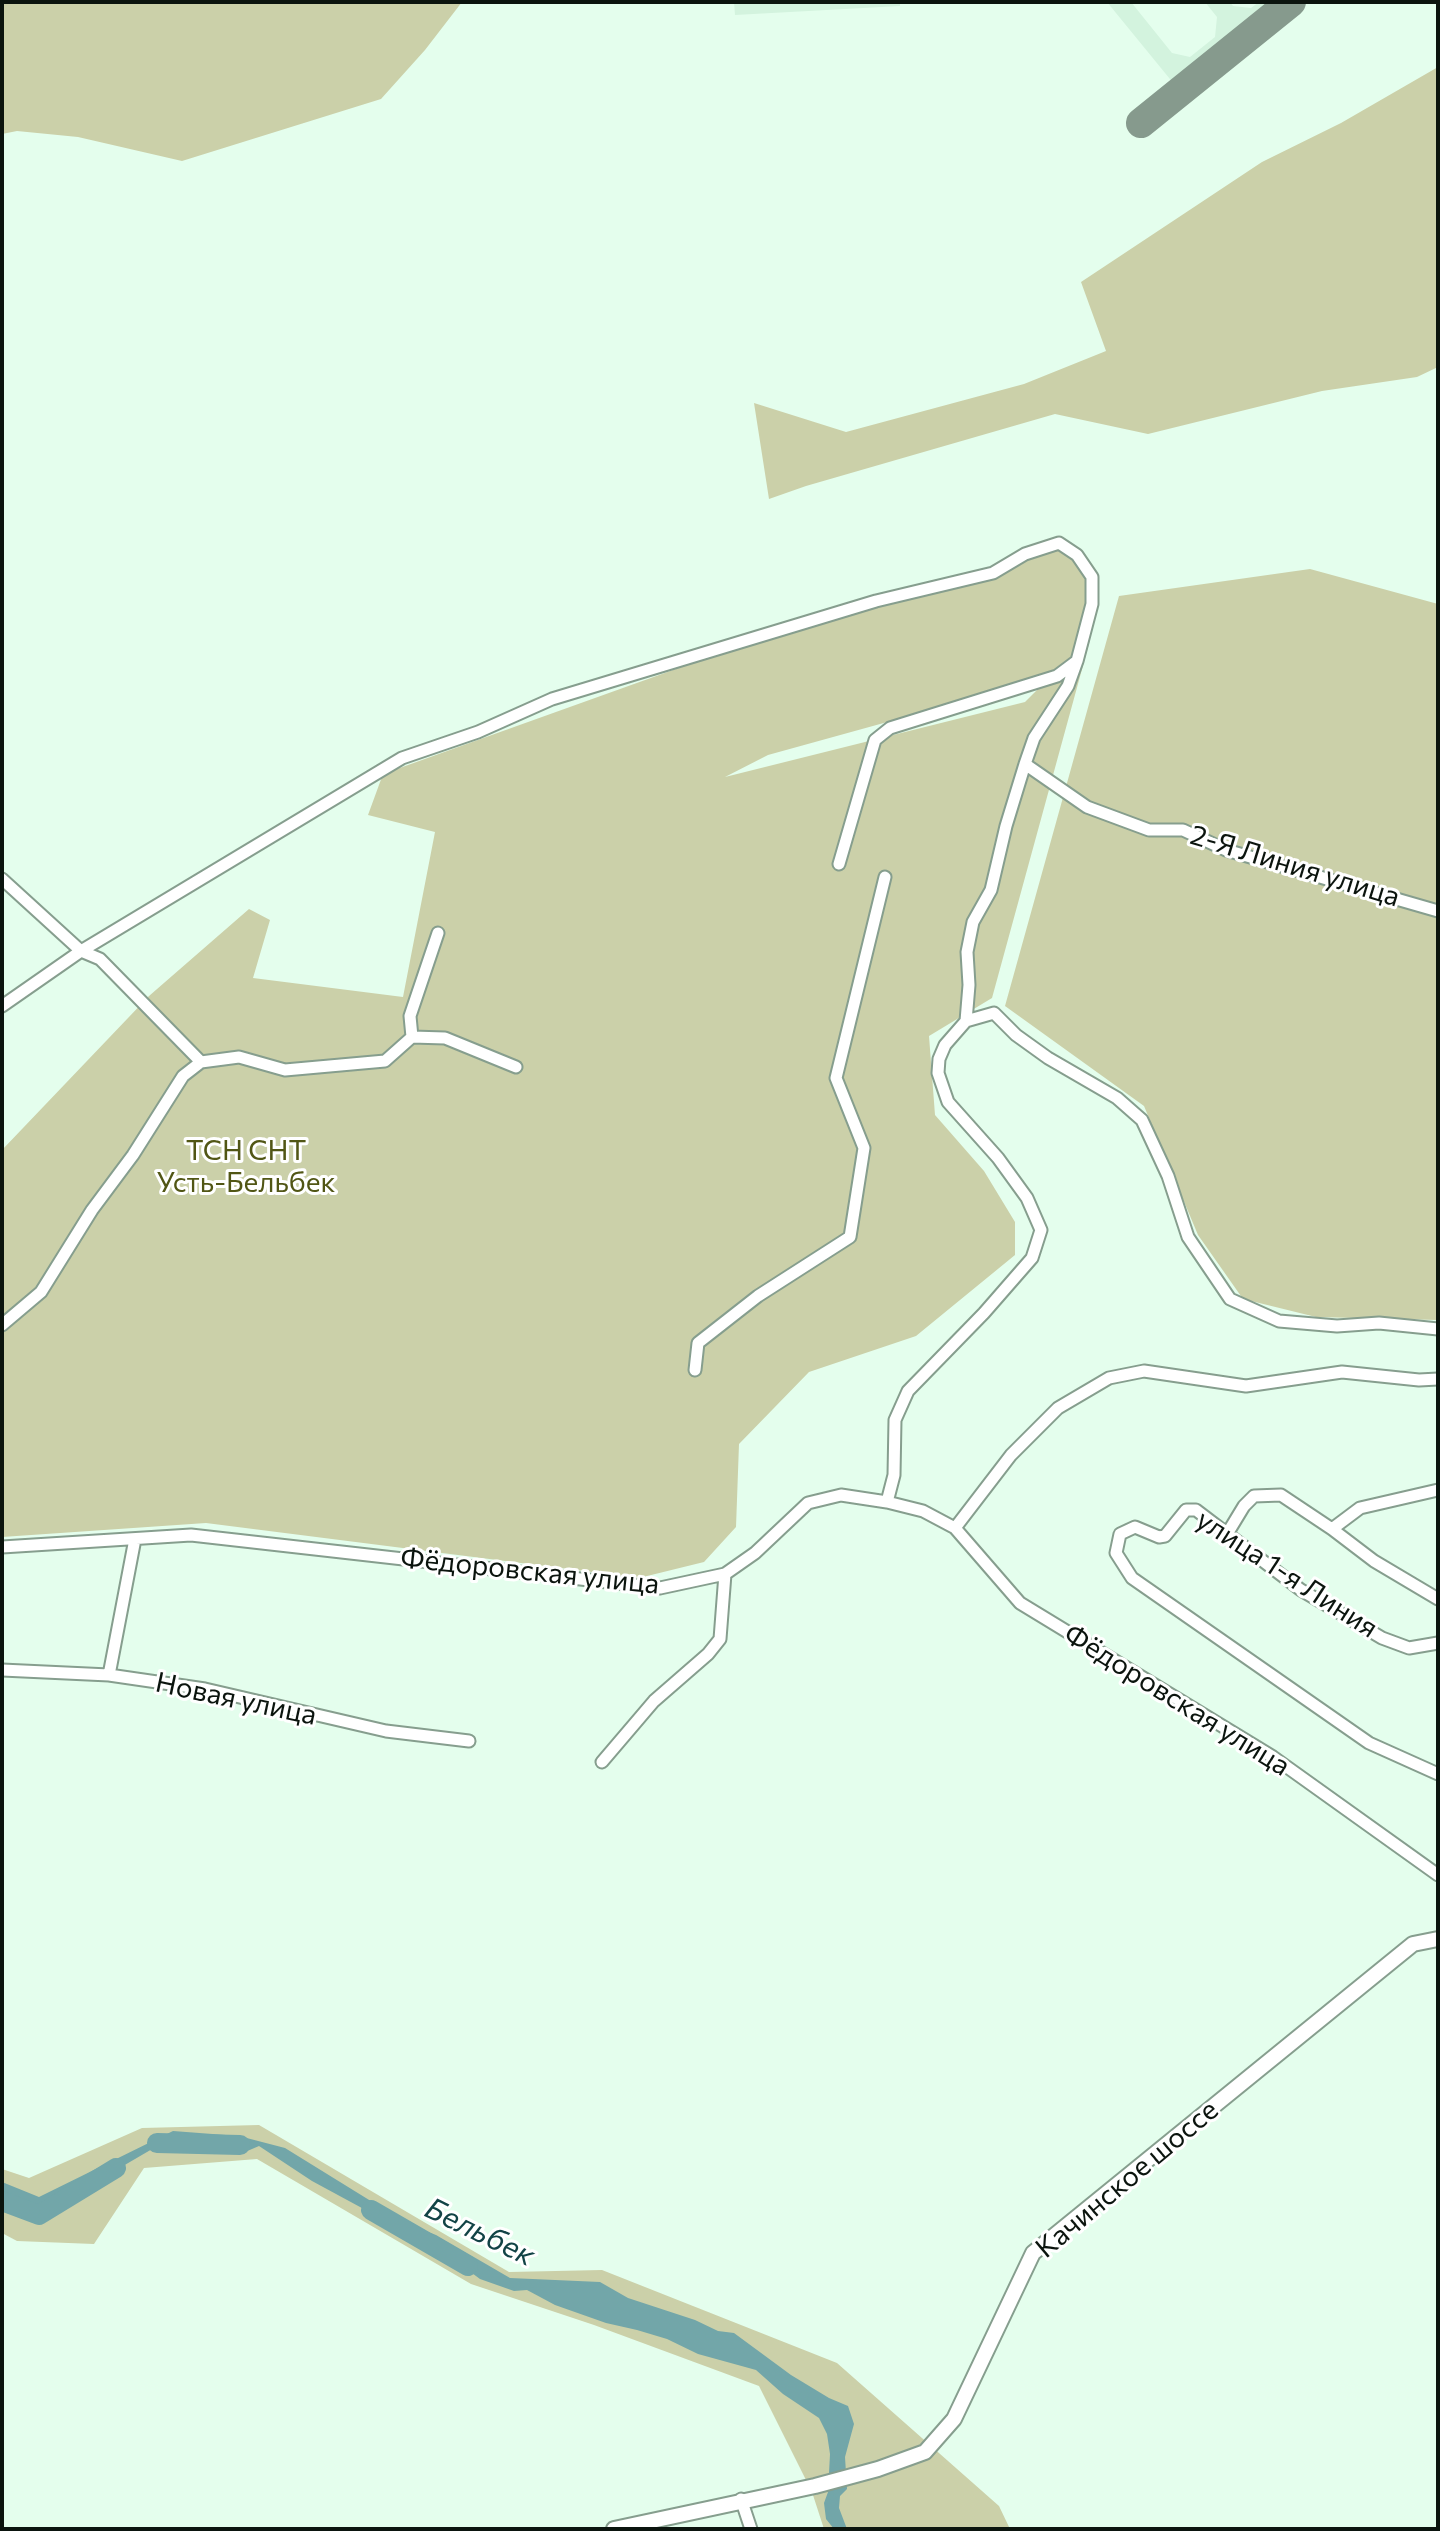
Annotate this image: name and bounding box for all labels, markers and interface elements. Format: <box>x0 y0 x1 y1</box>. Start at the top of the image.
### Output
street label: 2-Я Линия улица <box>1186 818 1404 914</box>
park label: ТСН СНТ Усть-Бельбек <box>156 1134 336 1200</box>
street label: улица 1-я Линия <box>1190 1503 1384 1645</box>
street label: Фёдоровская улица <box>399 1541 661 1601</box>
street label: Фёдоровская улица <box>1058 1617 1296 1783</box>
street label: Новая улица <box>152 1666 320 1732</box>
street label: Качинское шоссе <box>1029 2093 1225 2265</box>
water label: Бельбек <box>419 2190 541 2274</box>

